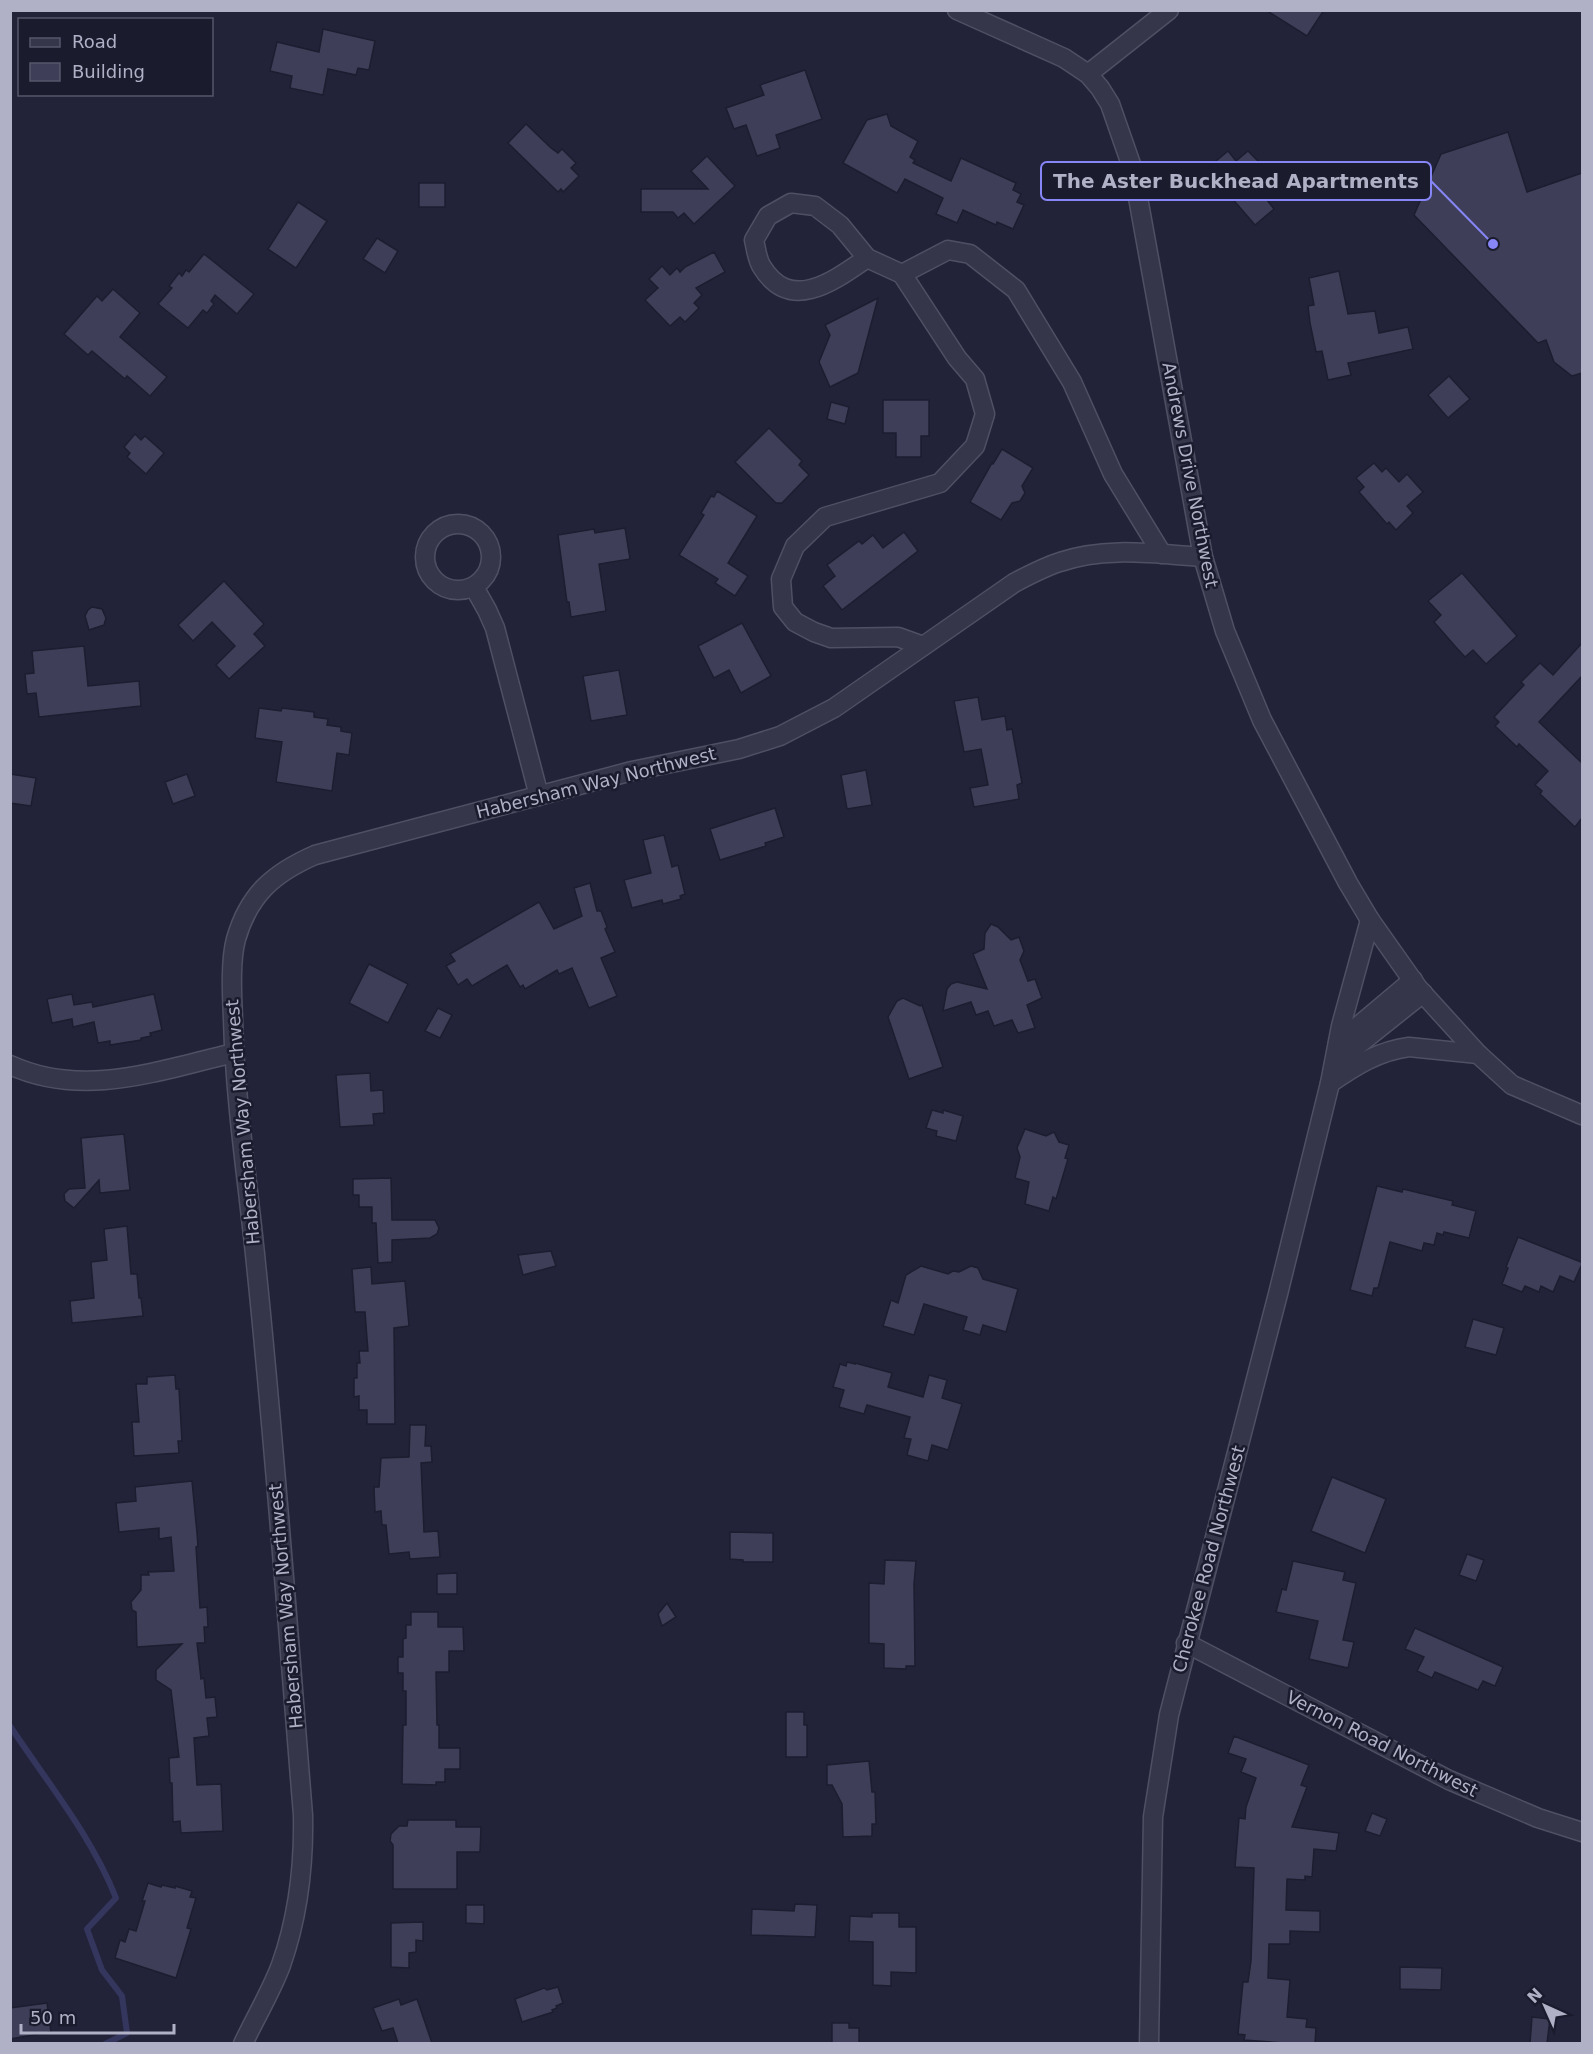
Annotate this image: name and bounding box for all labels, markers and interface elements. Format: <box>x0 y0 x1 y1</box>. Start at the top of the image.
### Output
legend <box>18 18 213 96</box>
text: Road <box>72 31 117 52</box>
text: Building <box>72 61 145 82</box>
callout: The Aster Buckhead Apartments <box>1041 162 1431 200</box>
text: The Aster Buckhead Apartments <box>1053 169 1419 193</box>
street label: Andrews Drive Northwest <box>1158 360 1223 589</box>
street label: Habersham Way Northwest <box>474 743 718 822</box>
street label: Habersham Way Northwest <box>221 999 264 1246</box>
street label: Cherokee Road Northwest <box>1168 1443 1249 1675</box>
street label: Habersham Way Northwest <box>264 1483 307 1730</box>
street label: Vernon Road Northwest <box>1283 1686 1481 1801</box>
north arrow <box>1515 1976 1575 2036</box>
text: N <box>1523 1984 1546 2007</box>
scale bar <box>21 1997 174 2035</box>
text: 50 m <box>30 2007 76 2028</box>

